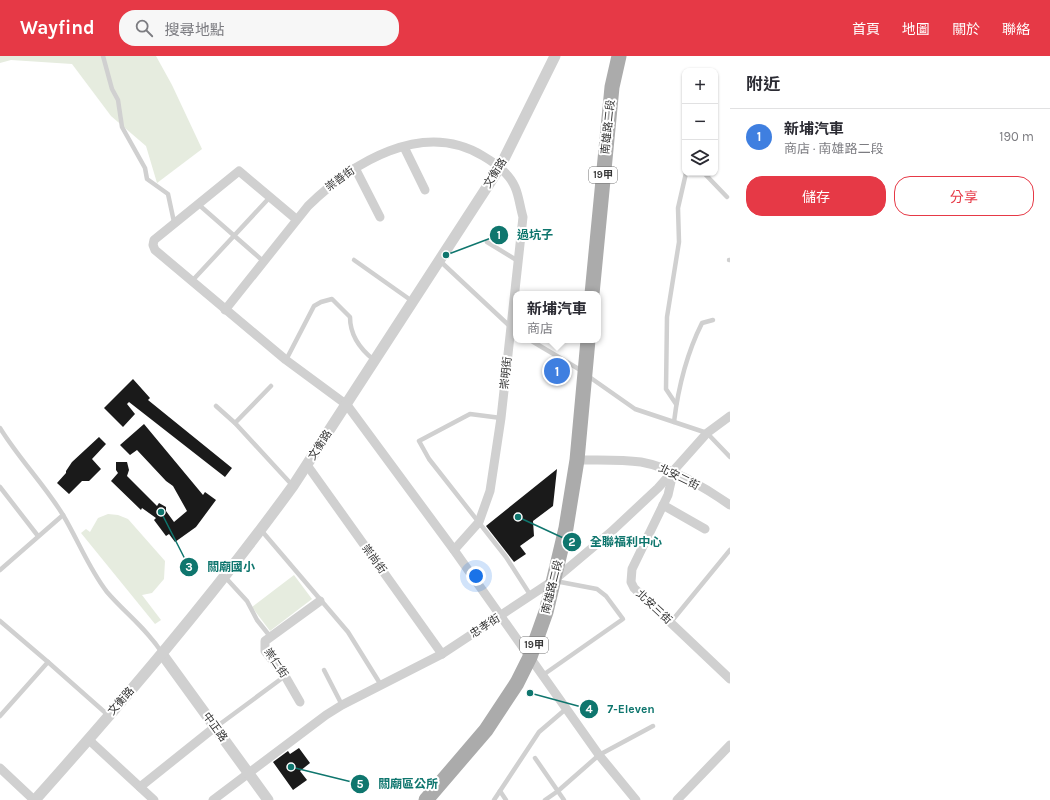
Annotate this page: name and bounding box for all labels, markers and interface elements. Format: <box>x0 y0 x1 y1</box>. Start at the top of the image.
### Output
search box <box>119 10 399 46</box>
text: Wayfind <box>20 17 95 39</box>
icon: search <box>133 17 155 39</box>
text: 搜尋地點 <box>165 21 225 39</box>
text: 首頁 <box>852 21 880 38</box>
text: 地圖 <box>902 21 930 38</box>
text: 關於 <box>952 21 980 38</box>
text: 聯絡 <box>1002 21 1030 38</box>
map controls <box>682 68 718 176</box>
button: + <box>682 68 718 104</box>
text: 附近 <box>746 74 780 94</box>
street label: 南雄路二段 <box>599 99 617 155</box>
button: − <box>682 104 718 140</box>
text: 新埔汽車 <box>784 120 844 138</box>
text: 1 <box>757 129 761 144</box>
text: 190 m <box>999 129 1034 144</box>
button: layers <box>682 140 718 176</box>
text: 商店 · 南雄路二段 <box>784 141 884 156</box>
street label: 文衡路 <box>481 156 509 190</box>
street label: 崇善街 <box>323 164 357 194</box>
road number: 19甲 <box>589 167 617 183</box>
button: 儲存 <box>746 176 886 216</box>
button: 分享 <box>894 176 1034 216</box>
callout: 過坑子 <box>489 223 561 247</box>
text: 1 <box>497 228 501 242</box>
text: 過坑子 <box>517 228 553 242</box>
popup <box>513 291 601 343</box>
text: 新埔汽車 <box>527 300 587 318</box>
text: 商店 <box>527 321 553 336</box>
street label: 崇明街 <box>498 356 514 390</box>
pin: 1 <box>544 356 570 386</box>
street label: 文衡路 <box>306 428 334 462</box>
street label: 北安二街 <box>656 462 702 492</box>
callout: 全聯福利中心 <box>562 530 670 554</box>
text: 2 <box>568 535 576 549</box>
text: 全聯福利中心 <box>590 535 662 549</box>
street label: 崇尚街 <box>359 542 389 576</box>
callout: 關廟國小 <box>179 555 263 579</box>
street label: 南雄路二段 <box>539 559 565 615</box>
text: 3 <box>185 560 193 574</box>
text: 關廟國小 <box>207 560 255 574</box>
your location <box>466 566 486 586</box>
street label: 北安三街 <box>633 587 675 627</box>
street label: 忠孝街 <box>468 612 502 640</box>
road number: 19甲 <box>520 637 548 653</box>
street label: 崇仁街 <box>261 646 291 680</box>
street label: 文衡路 <box>105 684 137 718</box>
callout: 7-Eleven <box>579 697 663 721</box>
text: 4 <box>585 702 593 716</box>
text: 7-Eleven <box>607 702 655 716</box>
street label: 中正路 <box>200 710 230 744</box>
callout: 關廟區公所 <box>350 772 446 796</box>
text: 5 <box>357 777 364 791</box>
text: 關廟區公所 <box>378 777 438 791</box>

